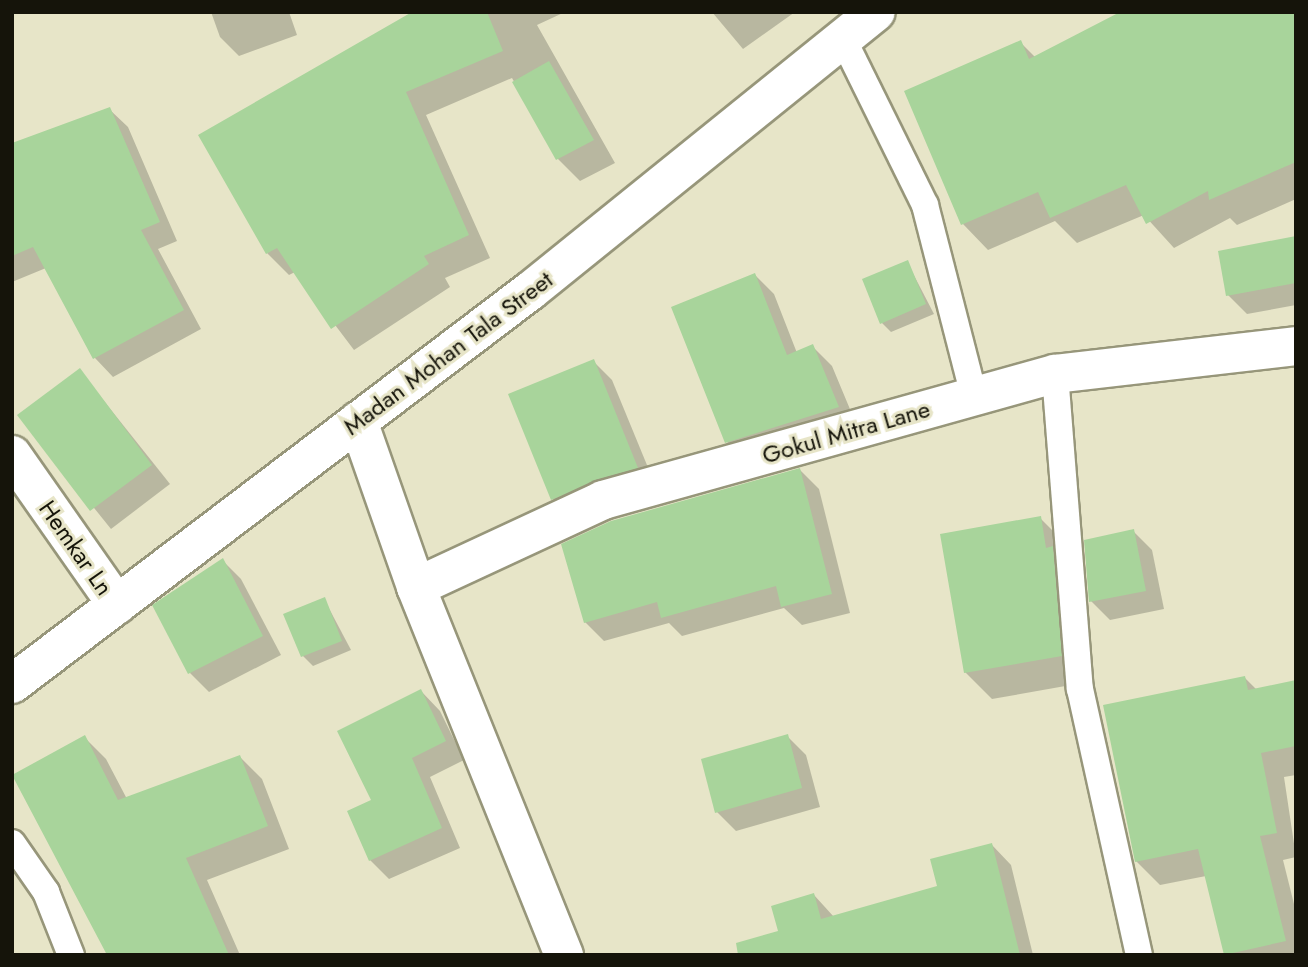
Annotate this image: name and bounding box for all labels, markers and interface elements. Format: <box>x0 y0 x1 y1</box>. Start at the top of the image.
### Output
street label: Madan Mohan Tala Street <box>338 265 558 441</box>
street label: Gokul Mitra Lane <box>759 394 933 470</box>
street label: Hemkar Ln <box>33 495 119 601</box>

